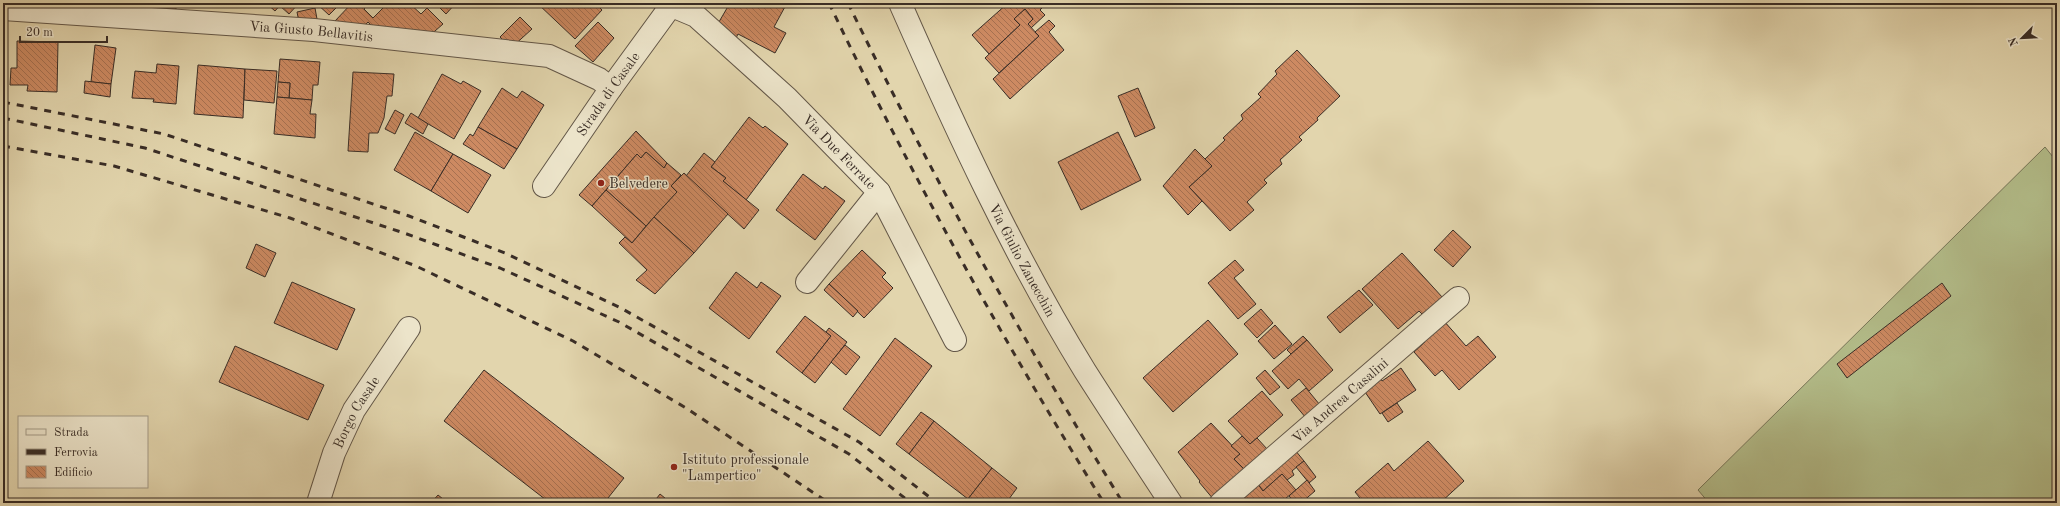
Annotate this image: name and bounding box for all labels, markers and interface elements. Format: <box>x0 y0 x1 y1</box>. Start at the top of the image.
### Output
scale bar <box>20 18 107 44</box>
north arrow <box>2002 18 2042 58</box>
street label: Via Giusto Bellavitis <box>249 20 374 44</box>
text: 20 m <box>26 27 53 39</box>
text: N <box>2007 35 2021 48</box>
street label: Strada di Casale <box>574 50 643 139</box>
street label: Via Due Ferrate <box>799 112 878 192</box>
place label: Belvedere <box>609 177 668 191</box>
marker: Belvedere <box>596 178 606 188</box>
street label: Via Giulio Zanecchin <box>986 202 1058 320</box>
street label: Via Andrea Casalini <box>1290 356 1391 446</box>
street label: Borgo Casale <box>331 374 383 451</box>
legend <box>18 416 148 488</box>
text: Strada <box>54 427 89 439</box>
text: Ferrovia <box>54 447 98 459</box>
place label: Istituto professionale "Lampertico" <box>682 453 809 483</box>
marker: Istituto professionale "Lampertico" <box>669 462 679 472</box>
text: Edificio <box>54 467 93 479</box>

